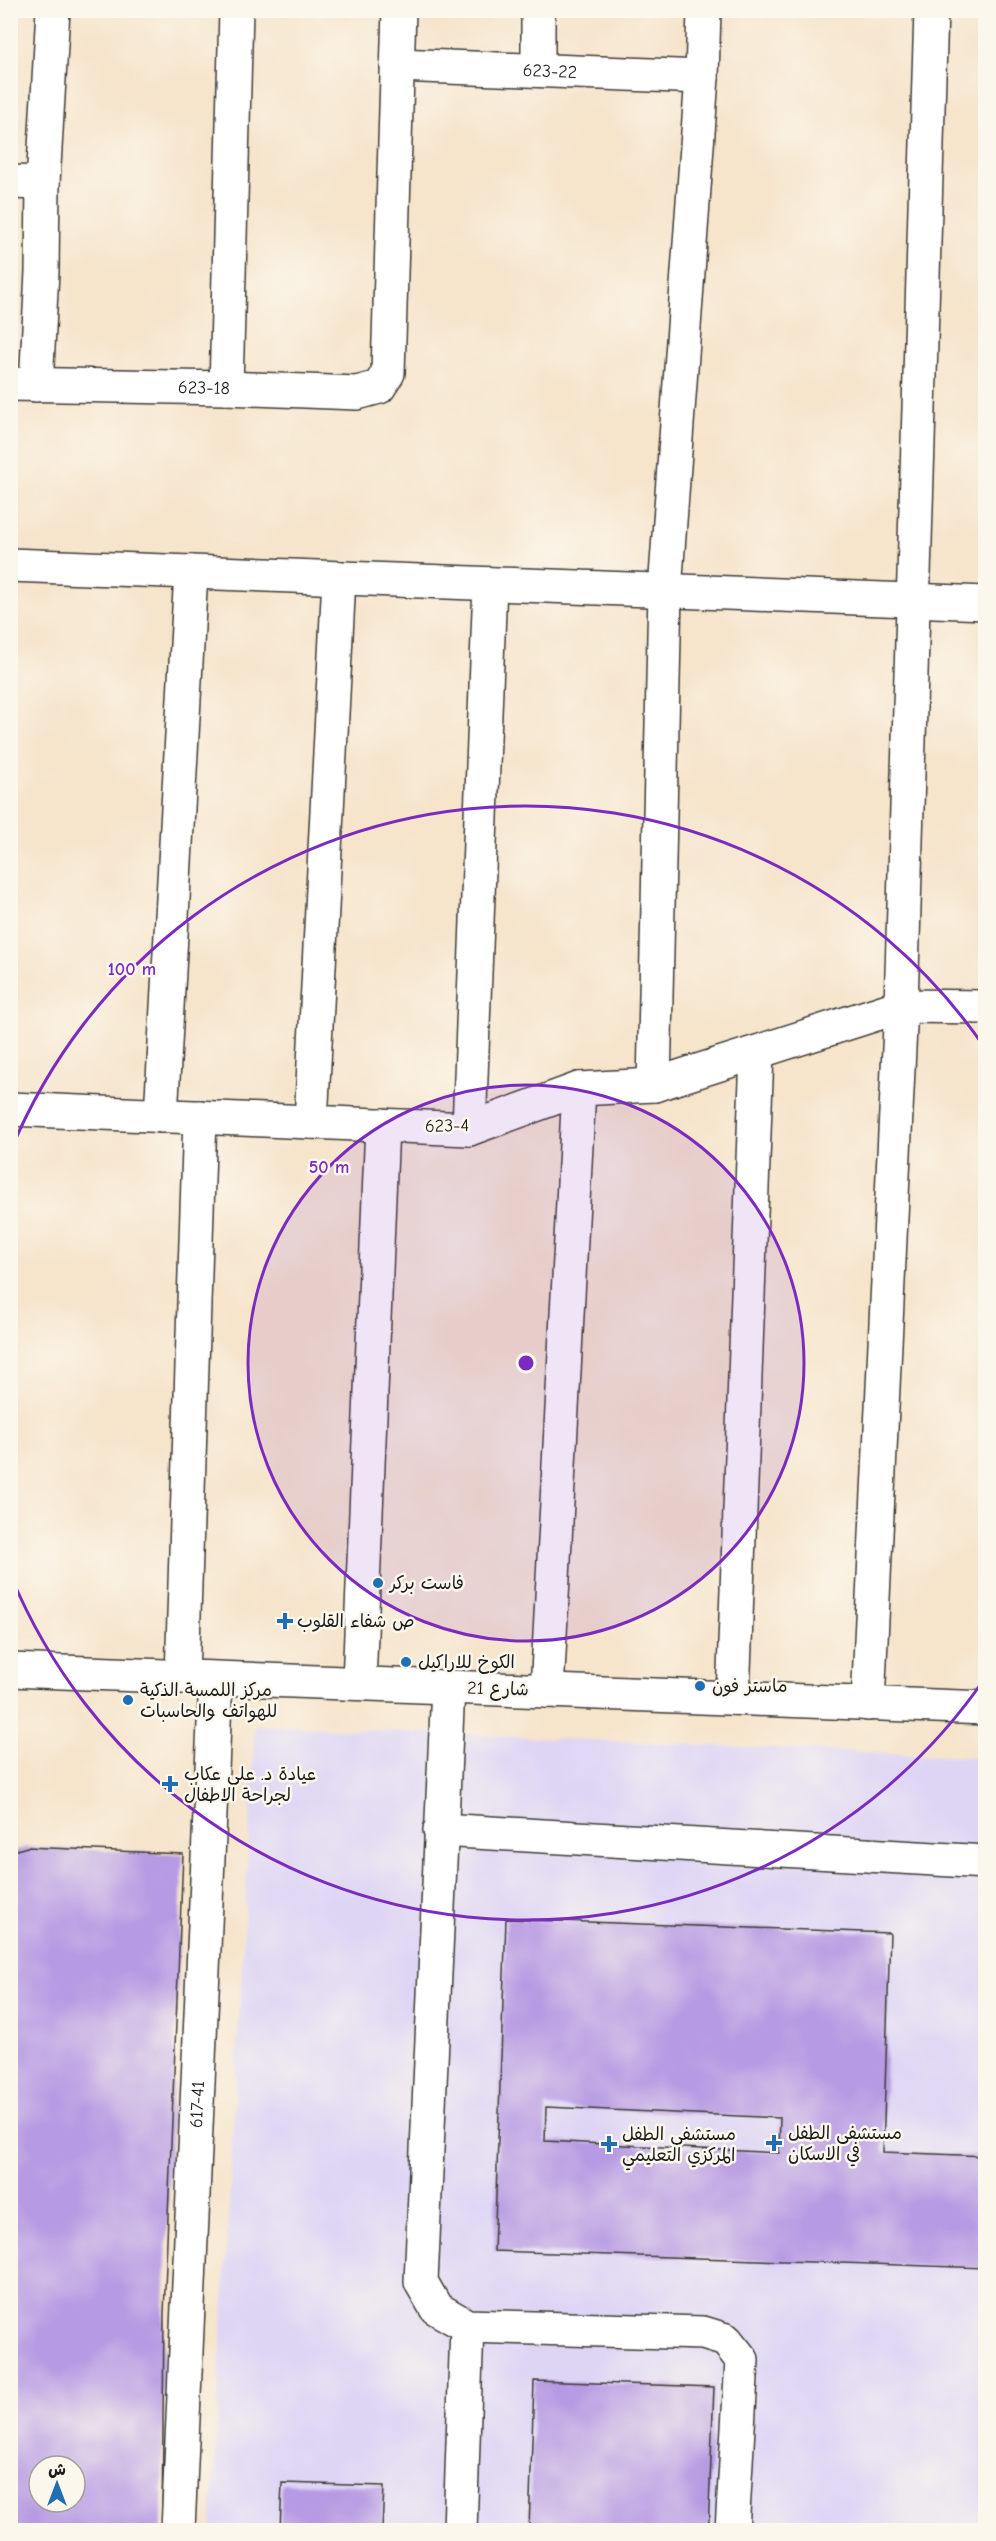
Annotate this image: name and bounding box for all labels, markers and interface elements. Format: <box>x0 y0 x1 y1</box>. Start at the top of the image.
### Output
street label: 623-22 <box>522 59 577 83</box>
street label: 623-18 <box>178 377 230 399</box>
text: 100 m <box>108 959 156 980</box>
street label: 623-4 <box>425 1115 469 1137</box>
text: 50 m <box>309 1157 349 1178</box>
centre of rings <box>516 1353 536 1373</box>
place label: فاست بركر <box>388 1573 464 1594</box>
marker: فاست بركر <box>371 1576 385 1590</box>
place label: ص شفاء القلوب <box>297 1611 415 1632</box>
marker: ص شفاء القلوب <box>278 1614 292 1628</box>
place label: الكوخ للاراكيل <box>418 1652 515 1674</box>
marker: الكوخ للاراكيل <box>399 1655 413 1669</box>
place label: ماستر فون <box>712 1676 788 1697</box>
street label: شارع 21 <box>467 1677 529 1702</box>
marker: ماستر فون <box>693 1679 707 1693</box>
place label: مركز اللمسة الذكية للهواتف والحاسبات <box>140 1680 277 1723</box>
marker: مركز اللمسة الذكية للهواتف والحاسبات <box>121 1693 135 1707</box>
place label: عيادة د. علي عكاب لجراحة الاطفال <box>184 1764 316 1806</box>
marker: عيادة د. علي عكاب لجراحة الاطفال <box>161 1775 179 1793</box>
street label: 617-41 <box>185 2080 209 2128</box>
place label: مستشفى الطفل في الاسكان <box>788 2123 902 2167</box>
place label: مستشفى الطفل المركزي التعليمي <box>622 2124 736 2171</box>
marker: مستشفى الطفل في الاسكان <box>765 2134 783 2152</box>
marker: مستشفى الطفل المركزي التعليمي <box>600 2135 618 2153</box>
north arrow <box>27 2454 87 2514</box>
text: ش <box>48 2461 66 2479</box>

